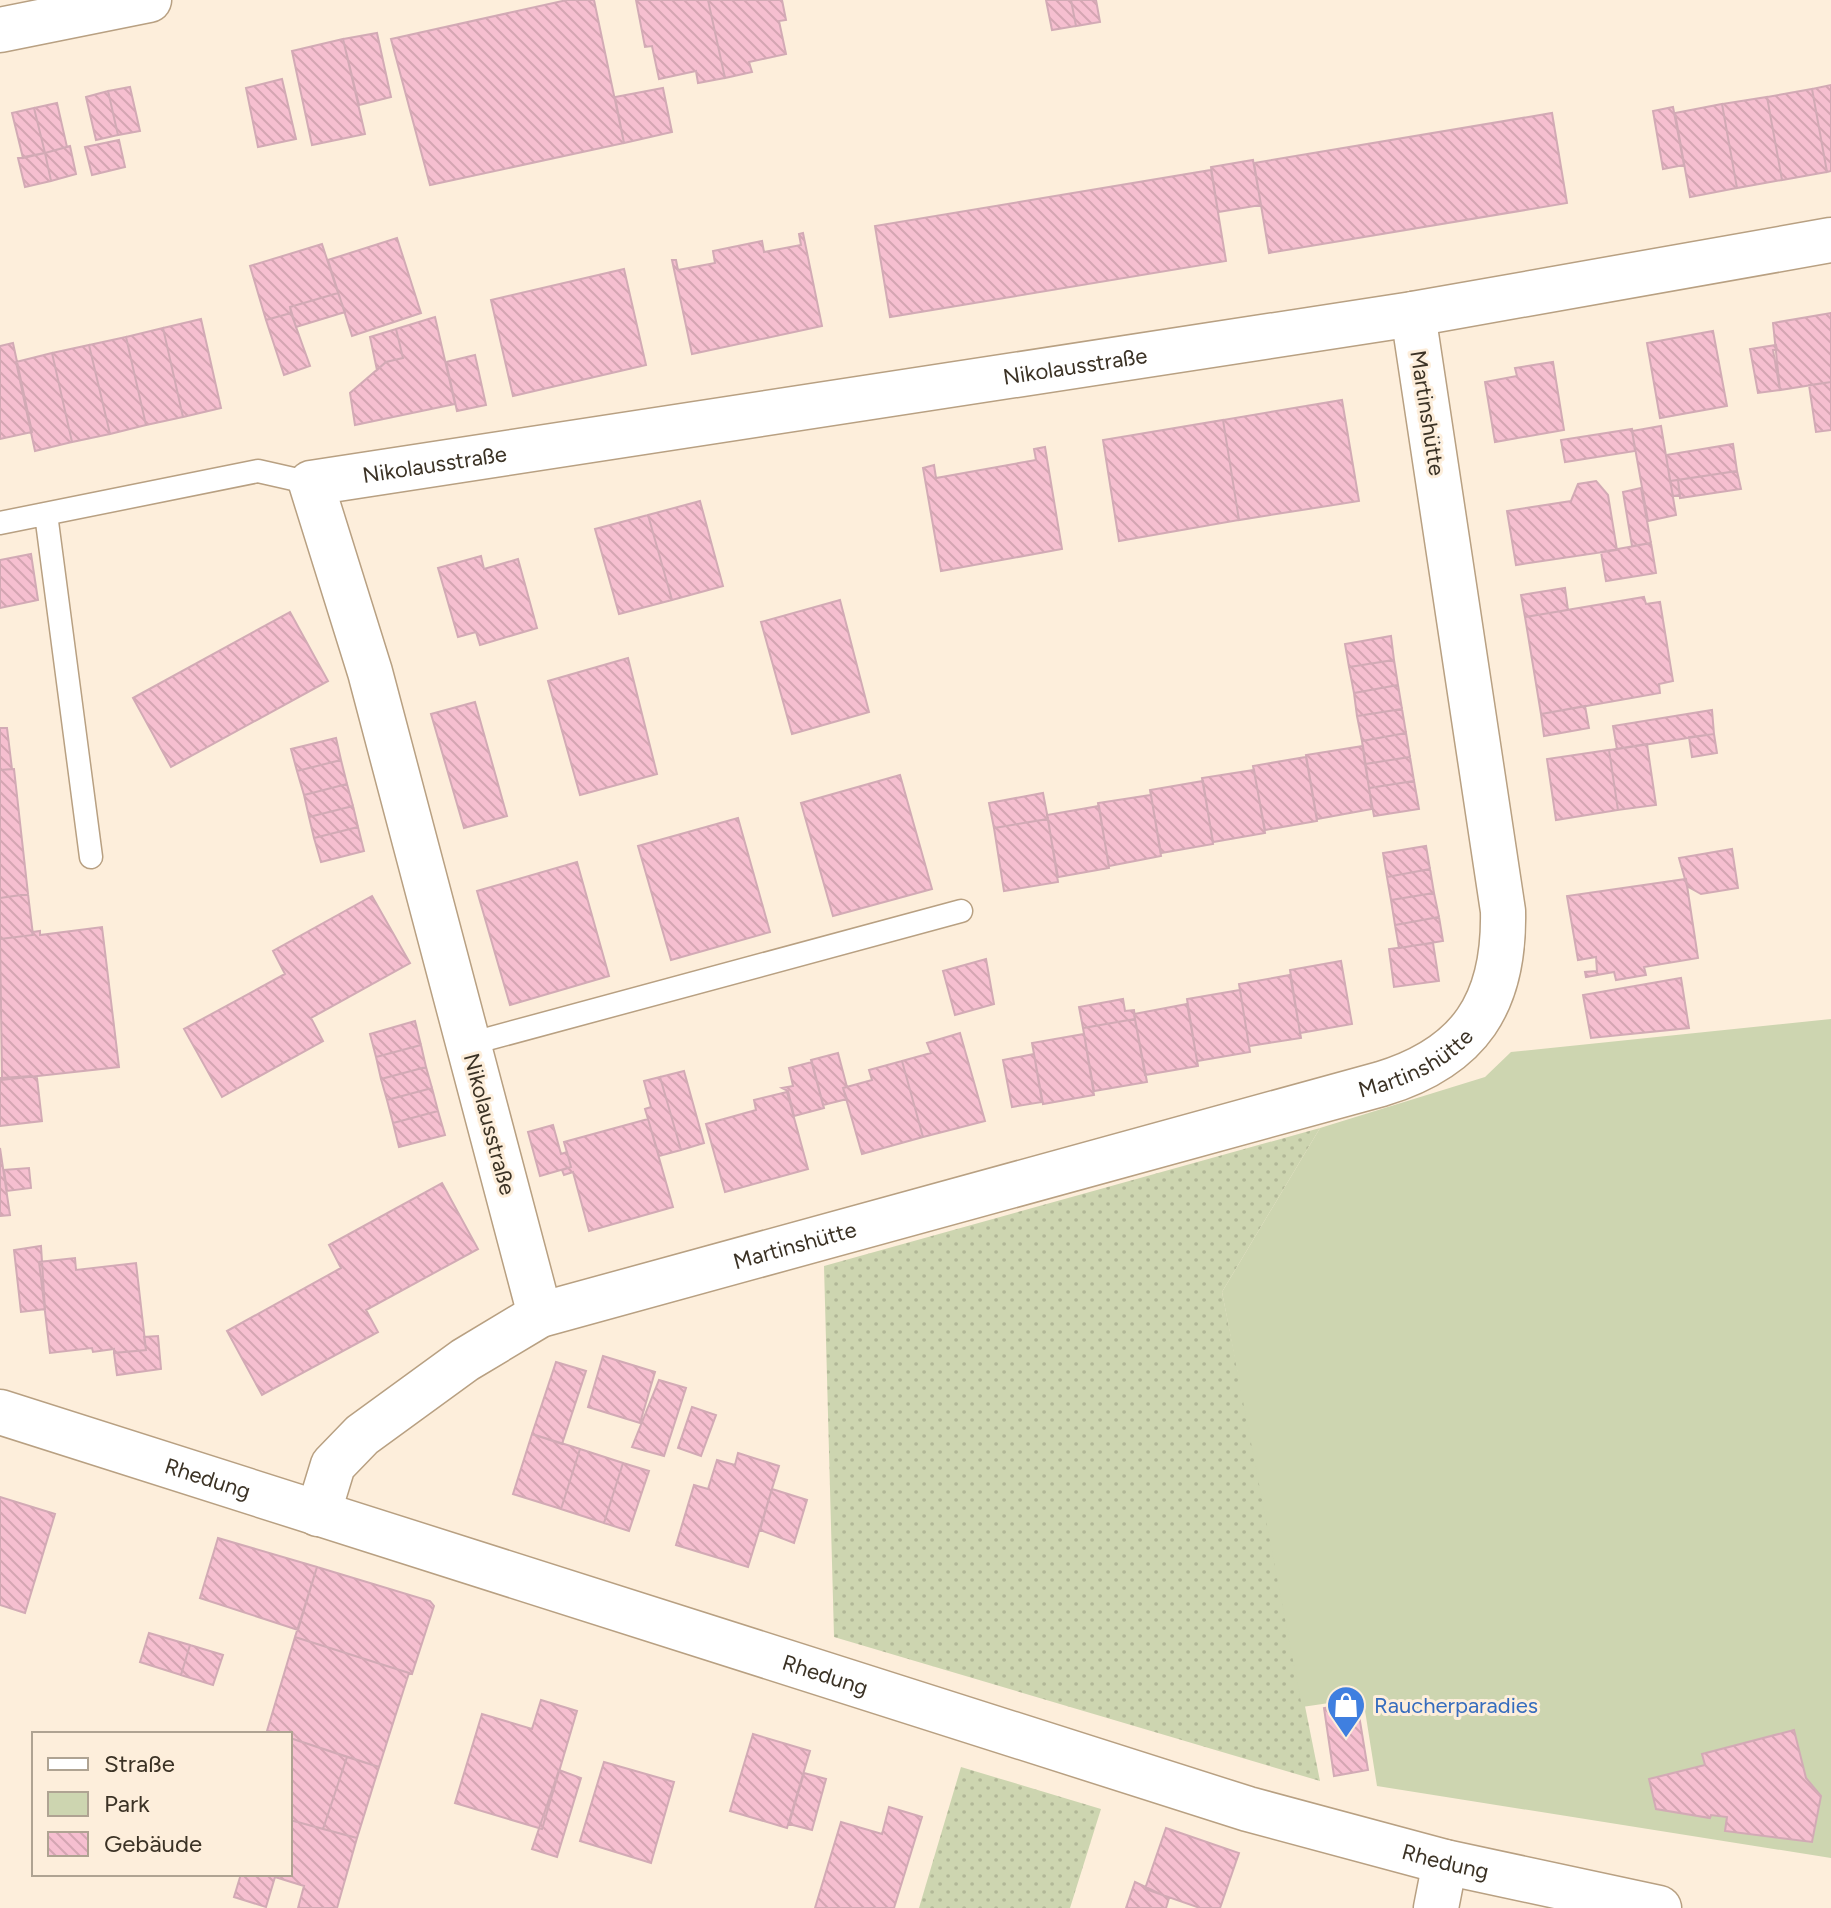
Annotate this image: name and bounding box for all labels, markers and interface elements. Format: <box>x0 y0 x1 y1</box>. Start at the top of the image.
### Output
street label: Nikolausstraße <box>1001 342 1149 391</box>
street label: Martinshütte <box>1404 349 1451 478</box>
street label: Nikolausstraße <box>361 440 509 489</box>
street label: Martinshütte <box>1355 1023 1479 1104</box>
street label: Nikolausstraße <box>458 1050 521 1198</box>
street label: Martinshütte <box>730 1216 859 1275</box>
street label: Rhedung <box>161 1452 254 1505</box>
street label: Rhedung <box>779 1649 871 1701</box>
shop icon: Raucherparadies <box>1325 1684 1367 1739</box>
place label: Raucherparadies <box>1374 1692 1538 1719</box>
legend <box>32 1732 292 1876</box>
text: Straße <box>104 1749 175 1778</box>
text: Park <box>104 1789 150 1818</box>
text: Gebäude <box>104 1829 202 1858</box>
street label: Rhedung <box>1399 1838 1491 1885</box>

